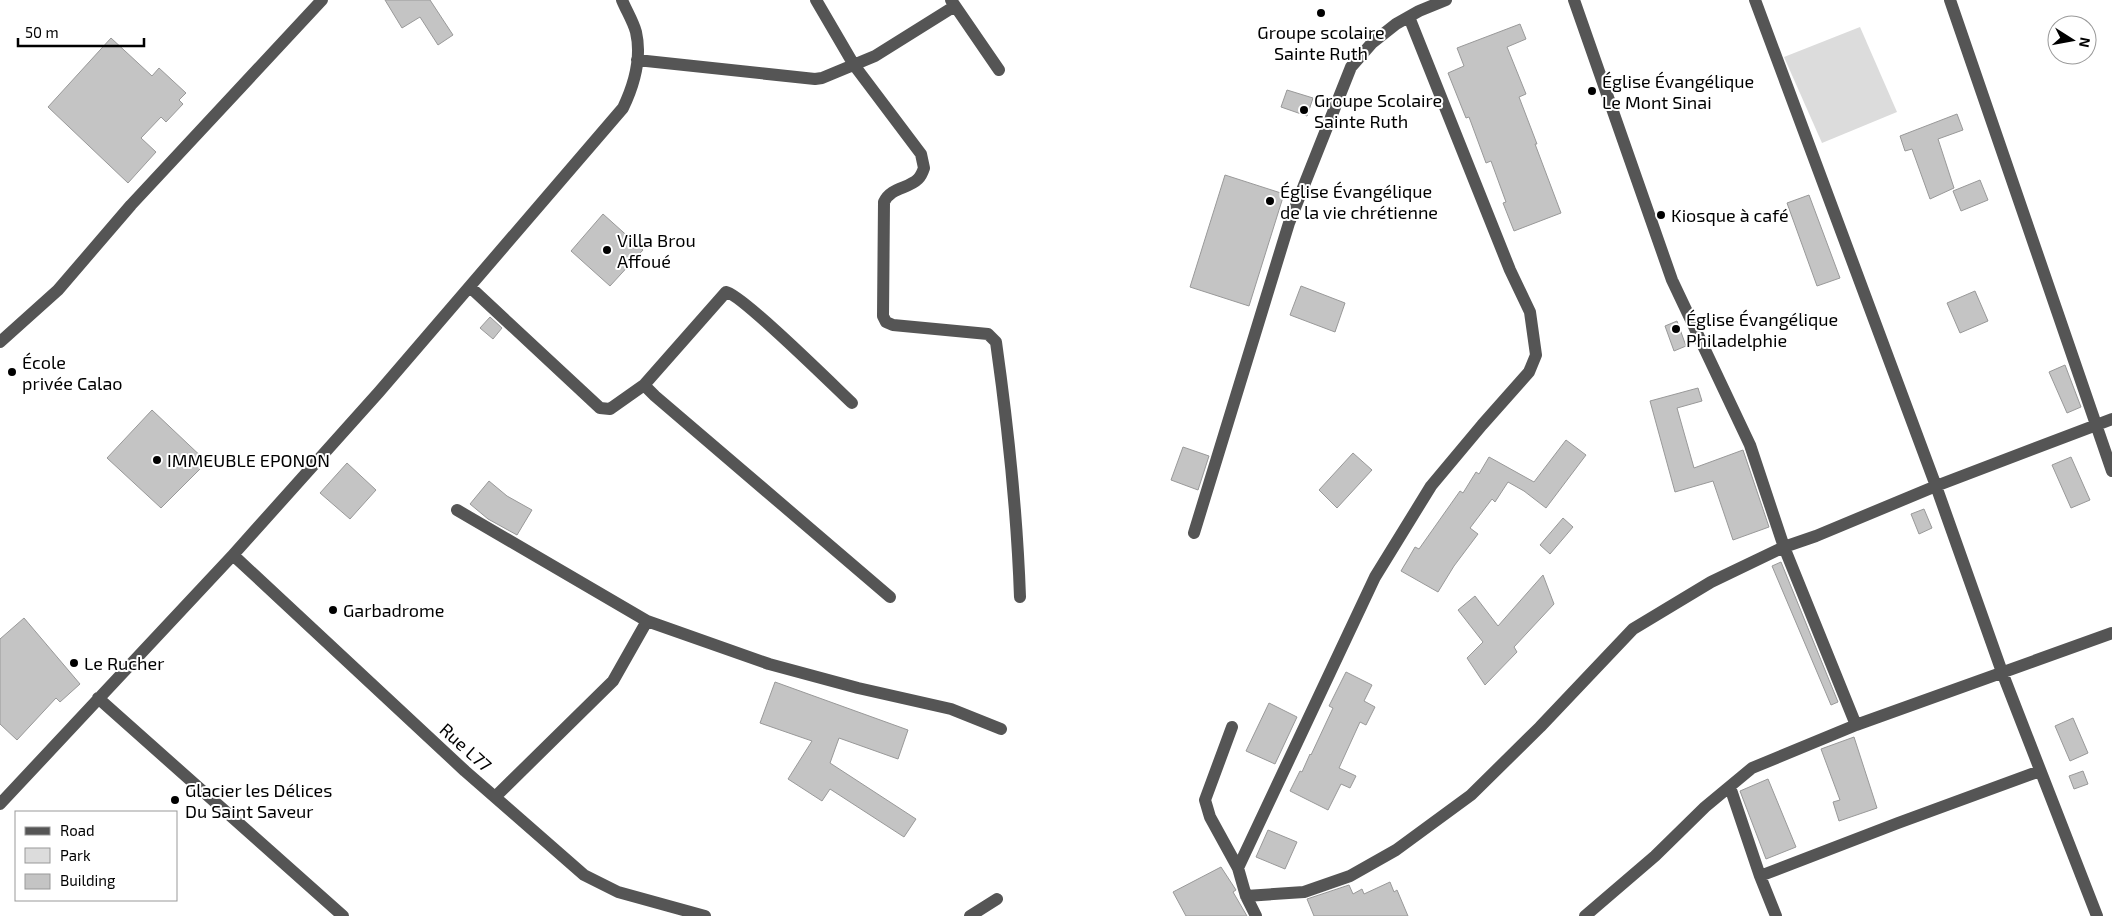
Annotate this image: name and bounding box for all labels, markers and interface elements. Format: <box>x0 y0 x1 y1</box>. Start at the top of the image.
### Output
marker: Groupe scolaire Sainte Ruth <box>1315 7 1327 19</box>
scale bar <box>18 15 144 47</box>
north arrow <box>2047 15 2097 65</box>
place label: Groupe scolaire Sainte Ruth <box>1257 21 1385 64</box>
text: 50 m <box>25 23 59 41</box>
text: N <box>2076 36 2095 49</box>
place label: Église Évangélique Le Mont Sinai <box>1602 70 1754 113</box>
marker: Église Évangélique Le Mont Sinai <box>1586 85 1598 97</box>
place label: Groupe Scolaire Sainte Ruth <box>1314 89 1442 132</box>
marker: Groupe Scolaire Sainte Ruth <box>1298 104 1310 116</box>
place label: Église Évangélique de la vie chrétienne <box>1280 180 1438 223</box>
marker: Église Évangélique de la vie chrétienne <box>1264 195 1276 207</box>
place label: Kiosque à café <box>1671 204 1789 226</box>
marker: Kiosque à café <box>1655 209 1667 221</box>
place label: Villa Brou Affoué <box>617 229 696 272</box>
marker: Villa Brou Affoué <box>601 244 613 256</box>
place label: Église Évangélique Philadelphie <box>1686 308 1838 351</box>
marker: Église Évangélique Philadelphie <box>1670 323 1682 335</box>
place label: École privée Calao <box>22 351 123 394</box>
marker: École privée Calao <box>6 366 18 378</box>
place label: IMMEUBLE EPONON <box>167 449 330 471</box>
marker: IMMEUBLE EPONON <box>151 454 163 466</box>
place label: Garbadrome <box>343 599 445 621</box>
marker: Garbadrome <box>327 604 339 616</box>
place label: Le Rucher <box>84 652 164 674</box>
marker: Le Rucher <box>68 657 80 669</box>
street label: Rue L77 <box>436 718 496 776</box>
place label: Glacier les Délices Du Saint Saveur <box>185 779 332 822</box>
marker: Glacier les Délices Du Saint Saveur <box>169 794 181 806</box>
legend <box>15 811 178 901</box>
text: Road <box>60 821 95 839</box>
text: Park <box>60 846 91 864</box>
text: Building <box>60 871 116 889</box>

